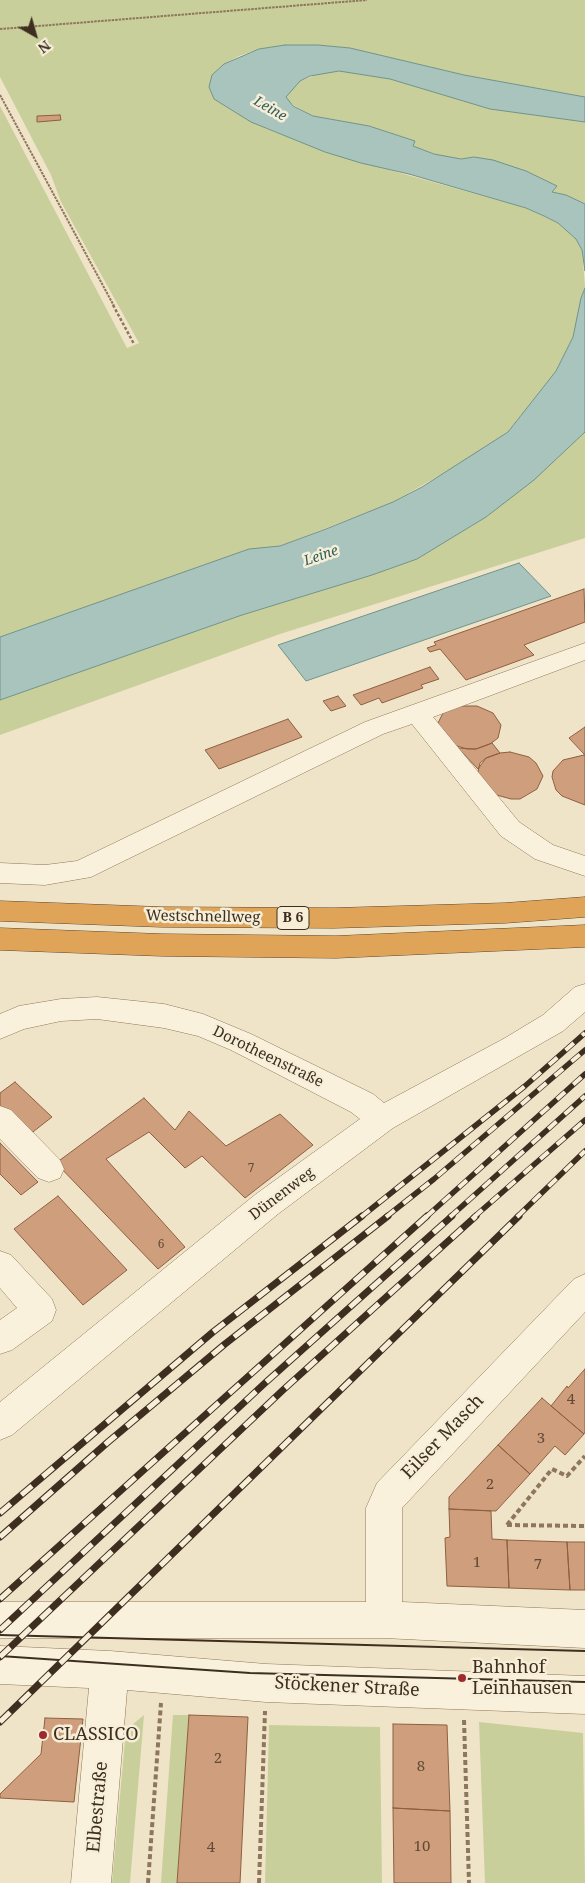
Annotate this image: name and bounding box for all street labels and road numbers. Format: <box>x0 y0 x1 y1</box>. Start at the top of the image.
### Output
road number: B 6 <box>277 906 309 930</box>
street label: Westschnellweg <box>146 907 260 927</box>
street label: Dorotheenstraße <box>210 1022 326 1092</box>
street label: Dünenweg <box>246 1164 318 1224</box>
street label: Eilser Masch <box>397 1390 489 1484</box>
street label: Stöckener Straße <box>274 1672 420 1702</box>
street label: Elbestraße <box>83 1761 113 1853</box>

